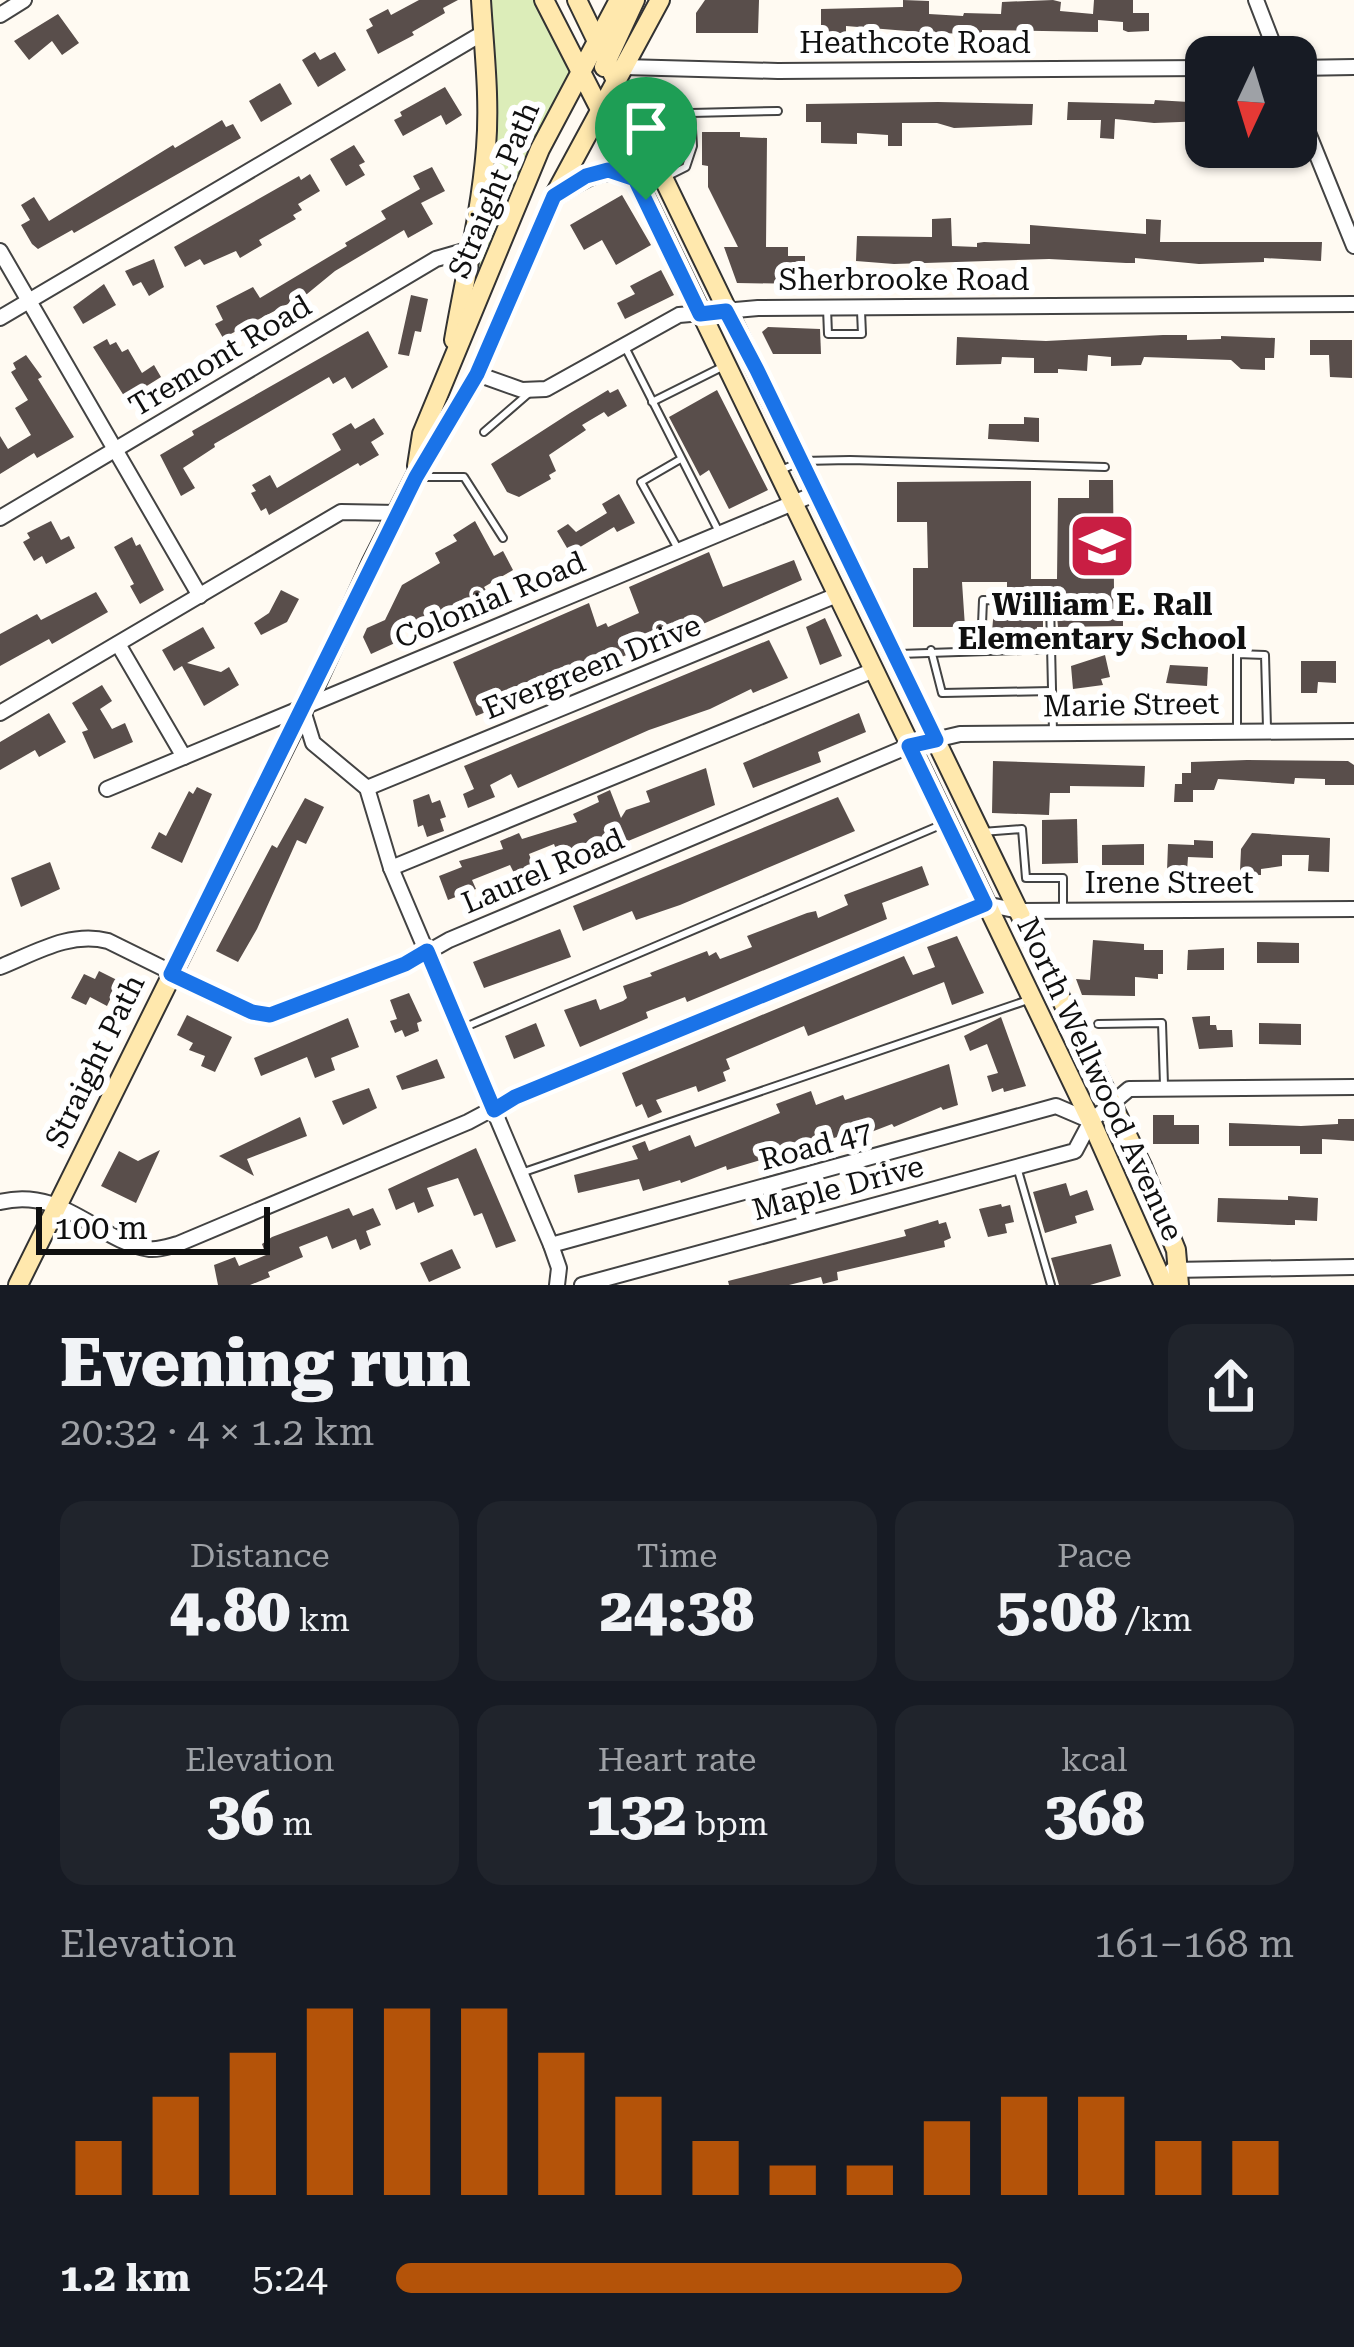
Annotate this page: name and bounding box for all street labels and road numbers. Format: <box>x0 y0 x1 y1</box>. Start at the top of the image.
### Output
street label: Heathcote Road <box>799 25 1031 60</box>
street label: Straight Path <box>441 97 546 283</box>
street label: Sherbrooke Road <box>779 262 1029 297</box>
street label: Tremont Road <box>122 288 317 424</box>
street label: Colonial Road <box>389 544 590 655</box>
street label: Evergreen Drive <box>478 607 706 726</box>
street label: Marie Street <box>1042 685 1220 724</box>
street label: Laurel Road <box>457 821 629 920</box>
street label: Irene Street <box>1084 865 1254 900</box>
street label: North Wellwood Avenue <box>1010 912 1191 1246</box>
street label: Straight Path <box>38 969 151 1153</box>
street label: Road 47 <box>756 1114 876 1177</box>
street label: Maple Drive <box>748 1148 927 1227</box>

